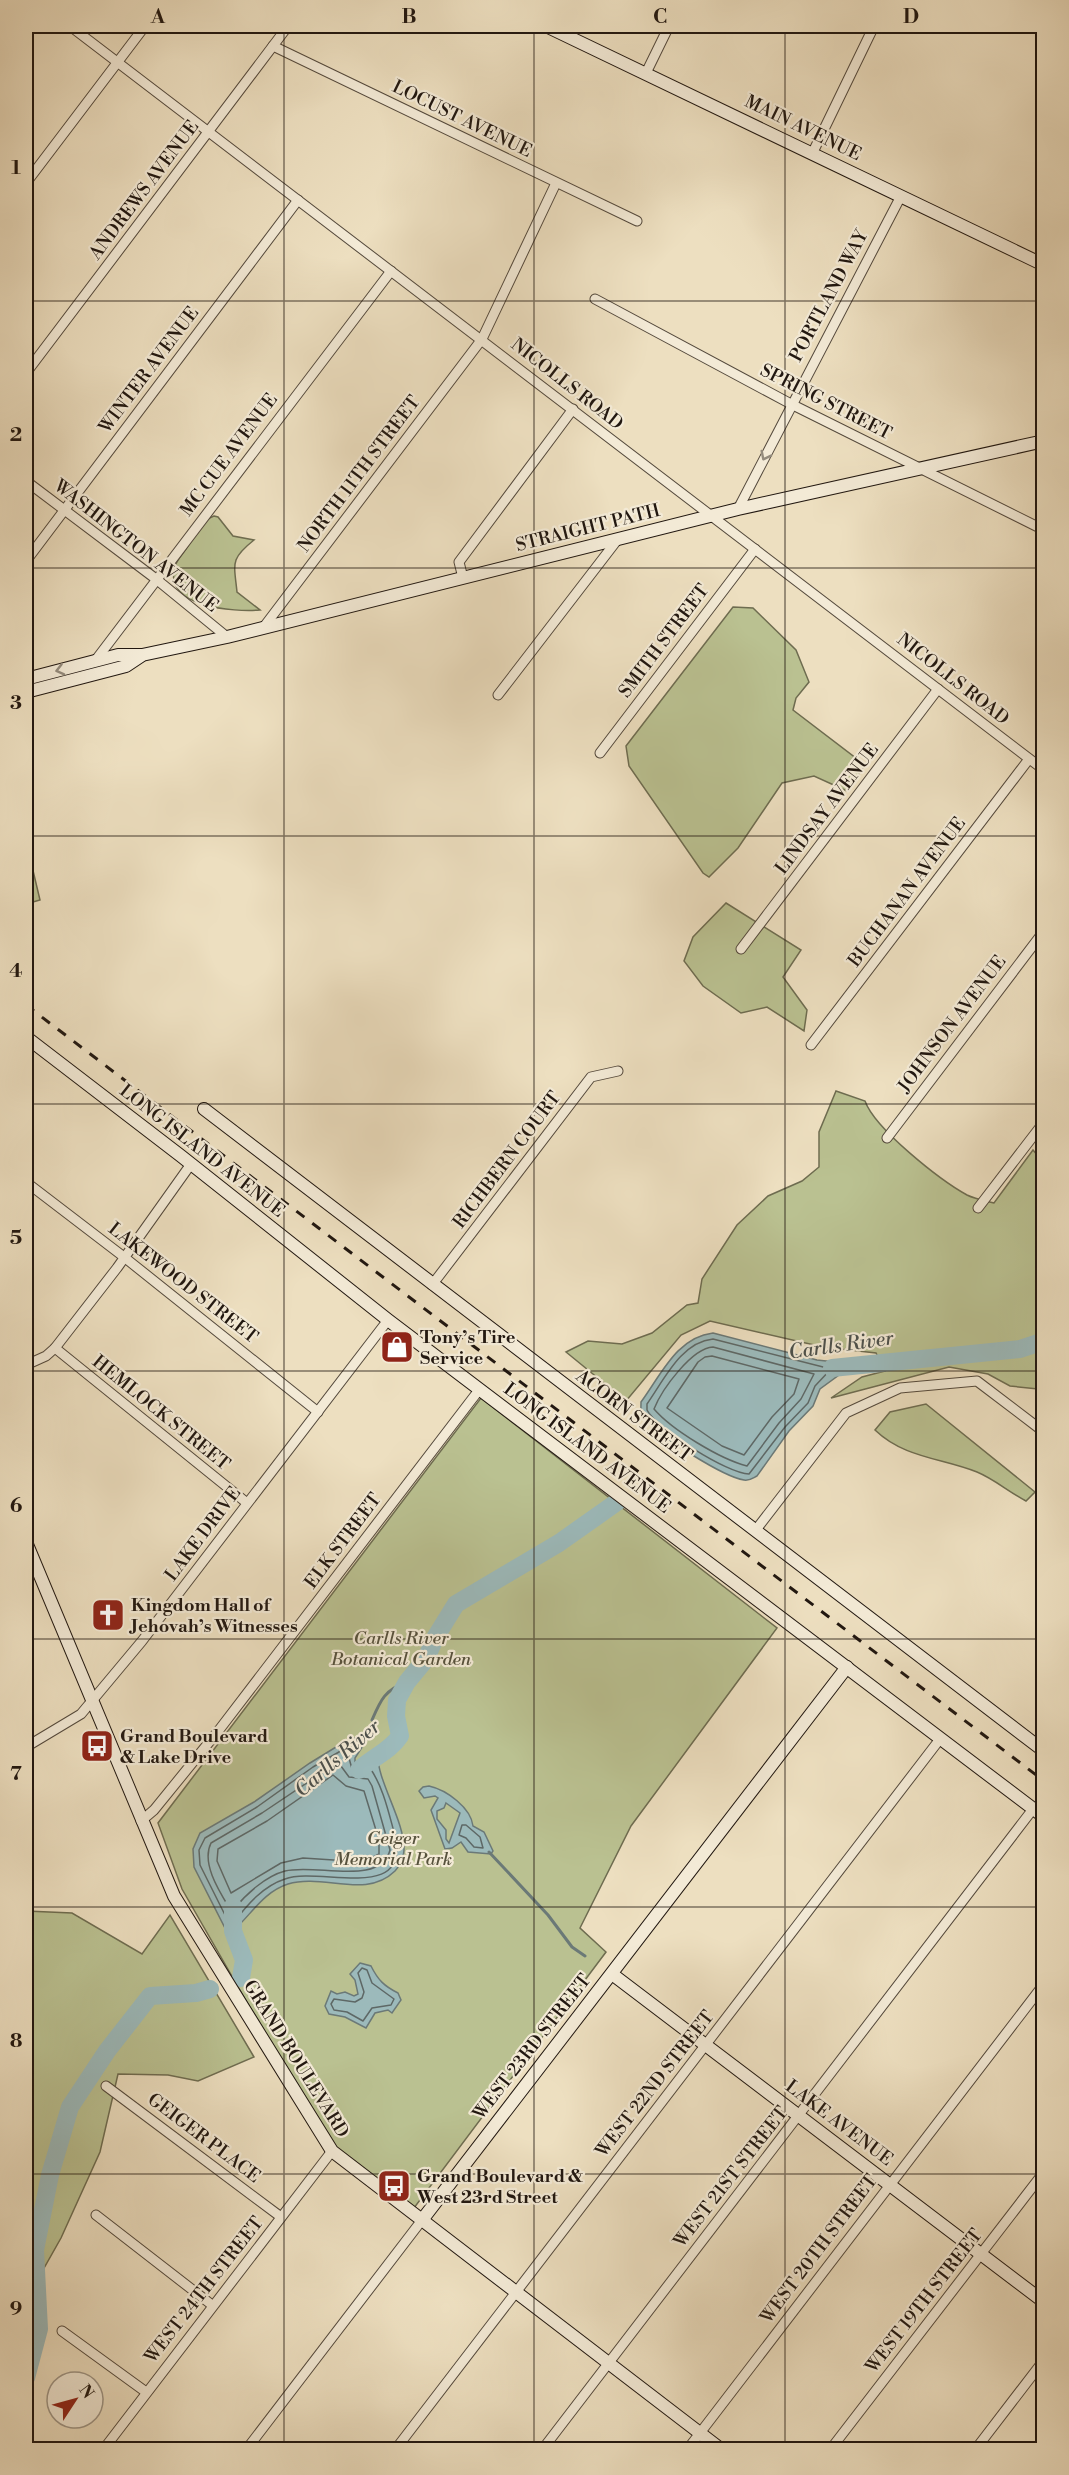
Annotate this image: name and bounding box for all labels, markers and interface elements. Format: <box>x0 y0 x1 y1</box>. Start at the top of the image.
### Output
text: A <box>150 5 166 30</box>
text: B <box>401 5 417 30</box>
text: C <box>653 5 667 30</box>
text: D <box>903 5 919 30</box>
street label: LOCUST AVENUE <box>388 75 536 163</box>
street label: MAIN AVENUE <box>741 90 865 166</box>
street label: ANDREWS AVENUE <box>83 116 204 265</box>
text: 1 <box>11 156 21 181</box>
street label: PORTLAND WAY <box>785 225 874 366</box>
street label: WINTER AVENUE <box>93 302 204 439</box>
street label: NICOLLS ROAD <box>506 333 628 435</box>
street label: SPRING STREET <box>756 359 896 445</box>
street label: MC CUE AVENUE <box>175 389 283 521</box>
street label: NORTH 11TH STREET <box>293 391 426 557</box>
text: 2 <box>10 423 22 448</box>
one-way arrow <box>761 450 772 461</box>
street label: WASHINGTON AVENUE <box>48 474 223 617</box>
street label: STRAIGHT PATH <box>513 499 663 557</box>
street label: SMITH STREET <box>614 579 714 702</box>
street label: NICOLLS ROAD <box>892 628 1014 730</box>
one-way arrow <box>56 662 66 675</box>
text: 3 <box>10 691 22 716</box>
street label: LINDSAY AVENUE <box>770 739 884 879</box>
street label: BUCHANAN AVENUE <box>843 812 971 972</box>
street label: JOHNSON AVENUE <box>892 951 1011 1098</box>
text: 4 <box>9 959 23 984</box>
street label: LONG ISLAND AVENUE <box>115 1079 289 1223</box>
street label: RICHBERN COURT <box>448 1087 566 1233</box>
street label: LAKEWOOD STREET <box>103 1217 263 1349</box>
text: 5 <box>10 1226 22 1251</box>
place label: Tony’s Tire Service <box>420 1326 516 1370</box>
water label: Carlls River <box>787 1326 896 1366</box>
shop icon: Tony’s Tire Service <box>379 1329 415 1365</box>
street label: HEMLOCK STREET <box>87 1350 235 1476</box>
street label: ACORN STREET <box>570 1364 697 1467</box>
street label: LONG ISLAND AVENUE <box>499 1378 675 1518</box>
street label: LAKE DRIVE <box>160 1482 246 1586</box>
street label: ELK STREET <box>300 1488 387 1593</box>
text: 6 <box>10 1494 23 1519</box>
place label: Kingdom Hall of Jehovah’s Witnesses <box>128 1594 298 1638</box>
church icon: Kingdom Hall of Jehovah’s Witnesses <box>90 1597 126 1633</box>
park label: Carlls River Botanical Garden <box>330 1627 472 1671</box>
water label: Carlls River <box>290 1715 386 1803</box>
place label: Grand Boulevard & Lake Drive <box>120 1725 268 1769</box>
bus stop icon: Grand Boulevard & Lake Drive <box>79 1728 115 1764</box>
text: 7 <box>10 1762 22 1787</box>
park label: Geiger Memorial Park <box>334 1827 452 1871</box>
street label: WEST 23RD STREET <box>467 1969 596 2125</box>
street label: GRAND BOULEVARD <box>238 1976 354 2142</box>
street label: WEST 22ND STREET <box>590 2006 720 2163</box>
text: 8 <box>10 2029 23 2054</box>
street label: LAKE AVENUE <box>781 2075 897 2171</box>
street label: GEIGER PLACE <box>143 2088 265 2188</box>
street label: WEST 21ST STREET <box>668 2102 793 2253</box>
place label: Grand Boulevard & West 23rd Street <box>416 2165 583 2209</box>
bus stop icon: Grand Boulevard & West 23rd Street <box>376 2168 412 2204</box>
street label: WEST 20TH STREET <box>755 2170 883 2329</box>
street label: WEST 24TH STREET <box>139 2212 269 2369</box>
street label: WEST 19TH STREET <box>860 2224 988 2379</box>
text: 9 <box>10 2297 22 2322</box>
north arrow <box>45 2370 105 2430</box>
text: N <box>75 2381 98 2403</box>

